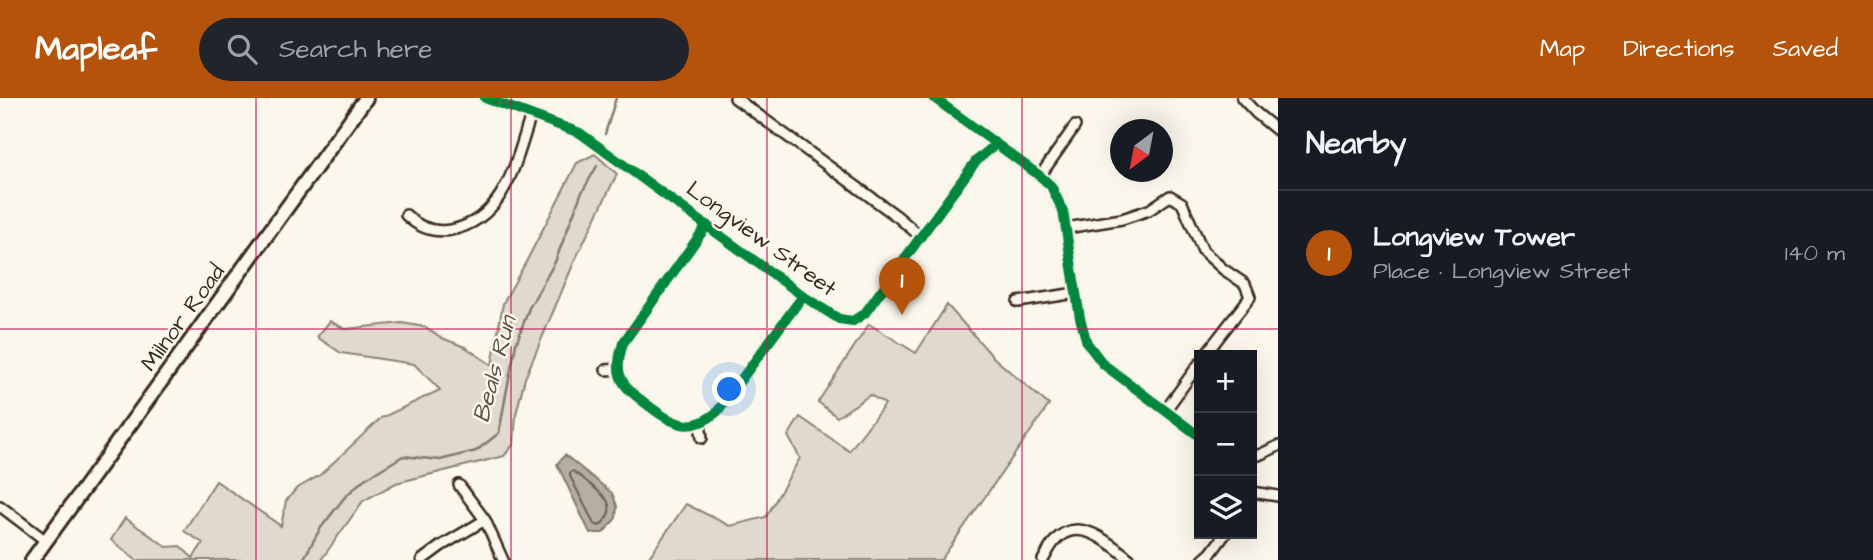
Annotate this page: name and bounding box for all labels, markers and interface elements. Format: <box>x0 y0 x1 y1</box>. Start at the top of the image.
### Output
search box <box>199 18 689 81</box>
text: Mapleaf <box>35 26 157 72</box>
icon: search <box>223 30 261 68</box>
text: Search here <box>279 31 432 67</box>
text: Map <box>1540 32 1585 66</box>
text: Directions <box>1623 32 1735 66</box>
text: Saved <box>1773 32 1838 66</box>
north arrow <box>1110 119 1173 182</box>
text: Nearby <box>1306 123 1406 165</box>
street label: Longview Street <box>679 173 844 306</box>
text: Longview Tower <box>1373 219 1575 255</box>
text: 1 <box>1328 237 1330 269</box>
text: 140 m <box>1785 237 1845 269</box>
text: Place · Longview Street <box>1373 255 1630 287</box>
street label: Milnor Road <box>133 257 233 378</box>
pin: 1 <box>879 257 925 315</box>
water label: Beals Run <box>464 310 526 426</box>
map controls <box>1194 350 1257 539</box>
button: + <box>1194 350 1257 413</box>
your location <box>712 372 746 406</box>
button: − <box>1194 413 1257 476</box>
button: layers <box>1194 476 1257 539</box>

